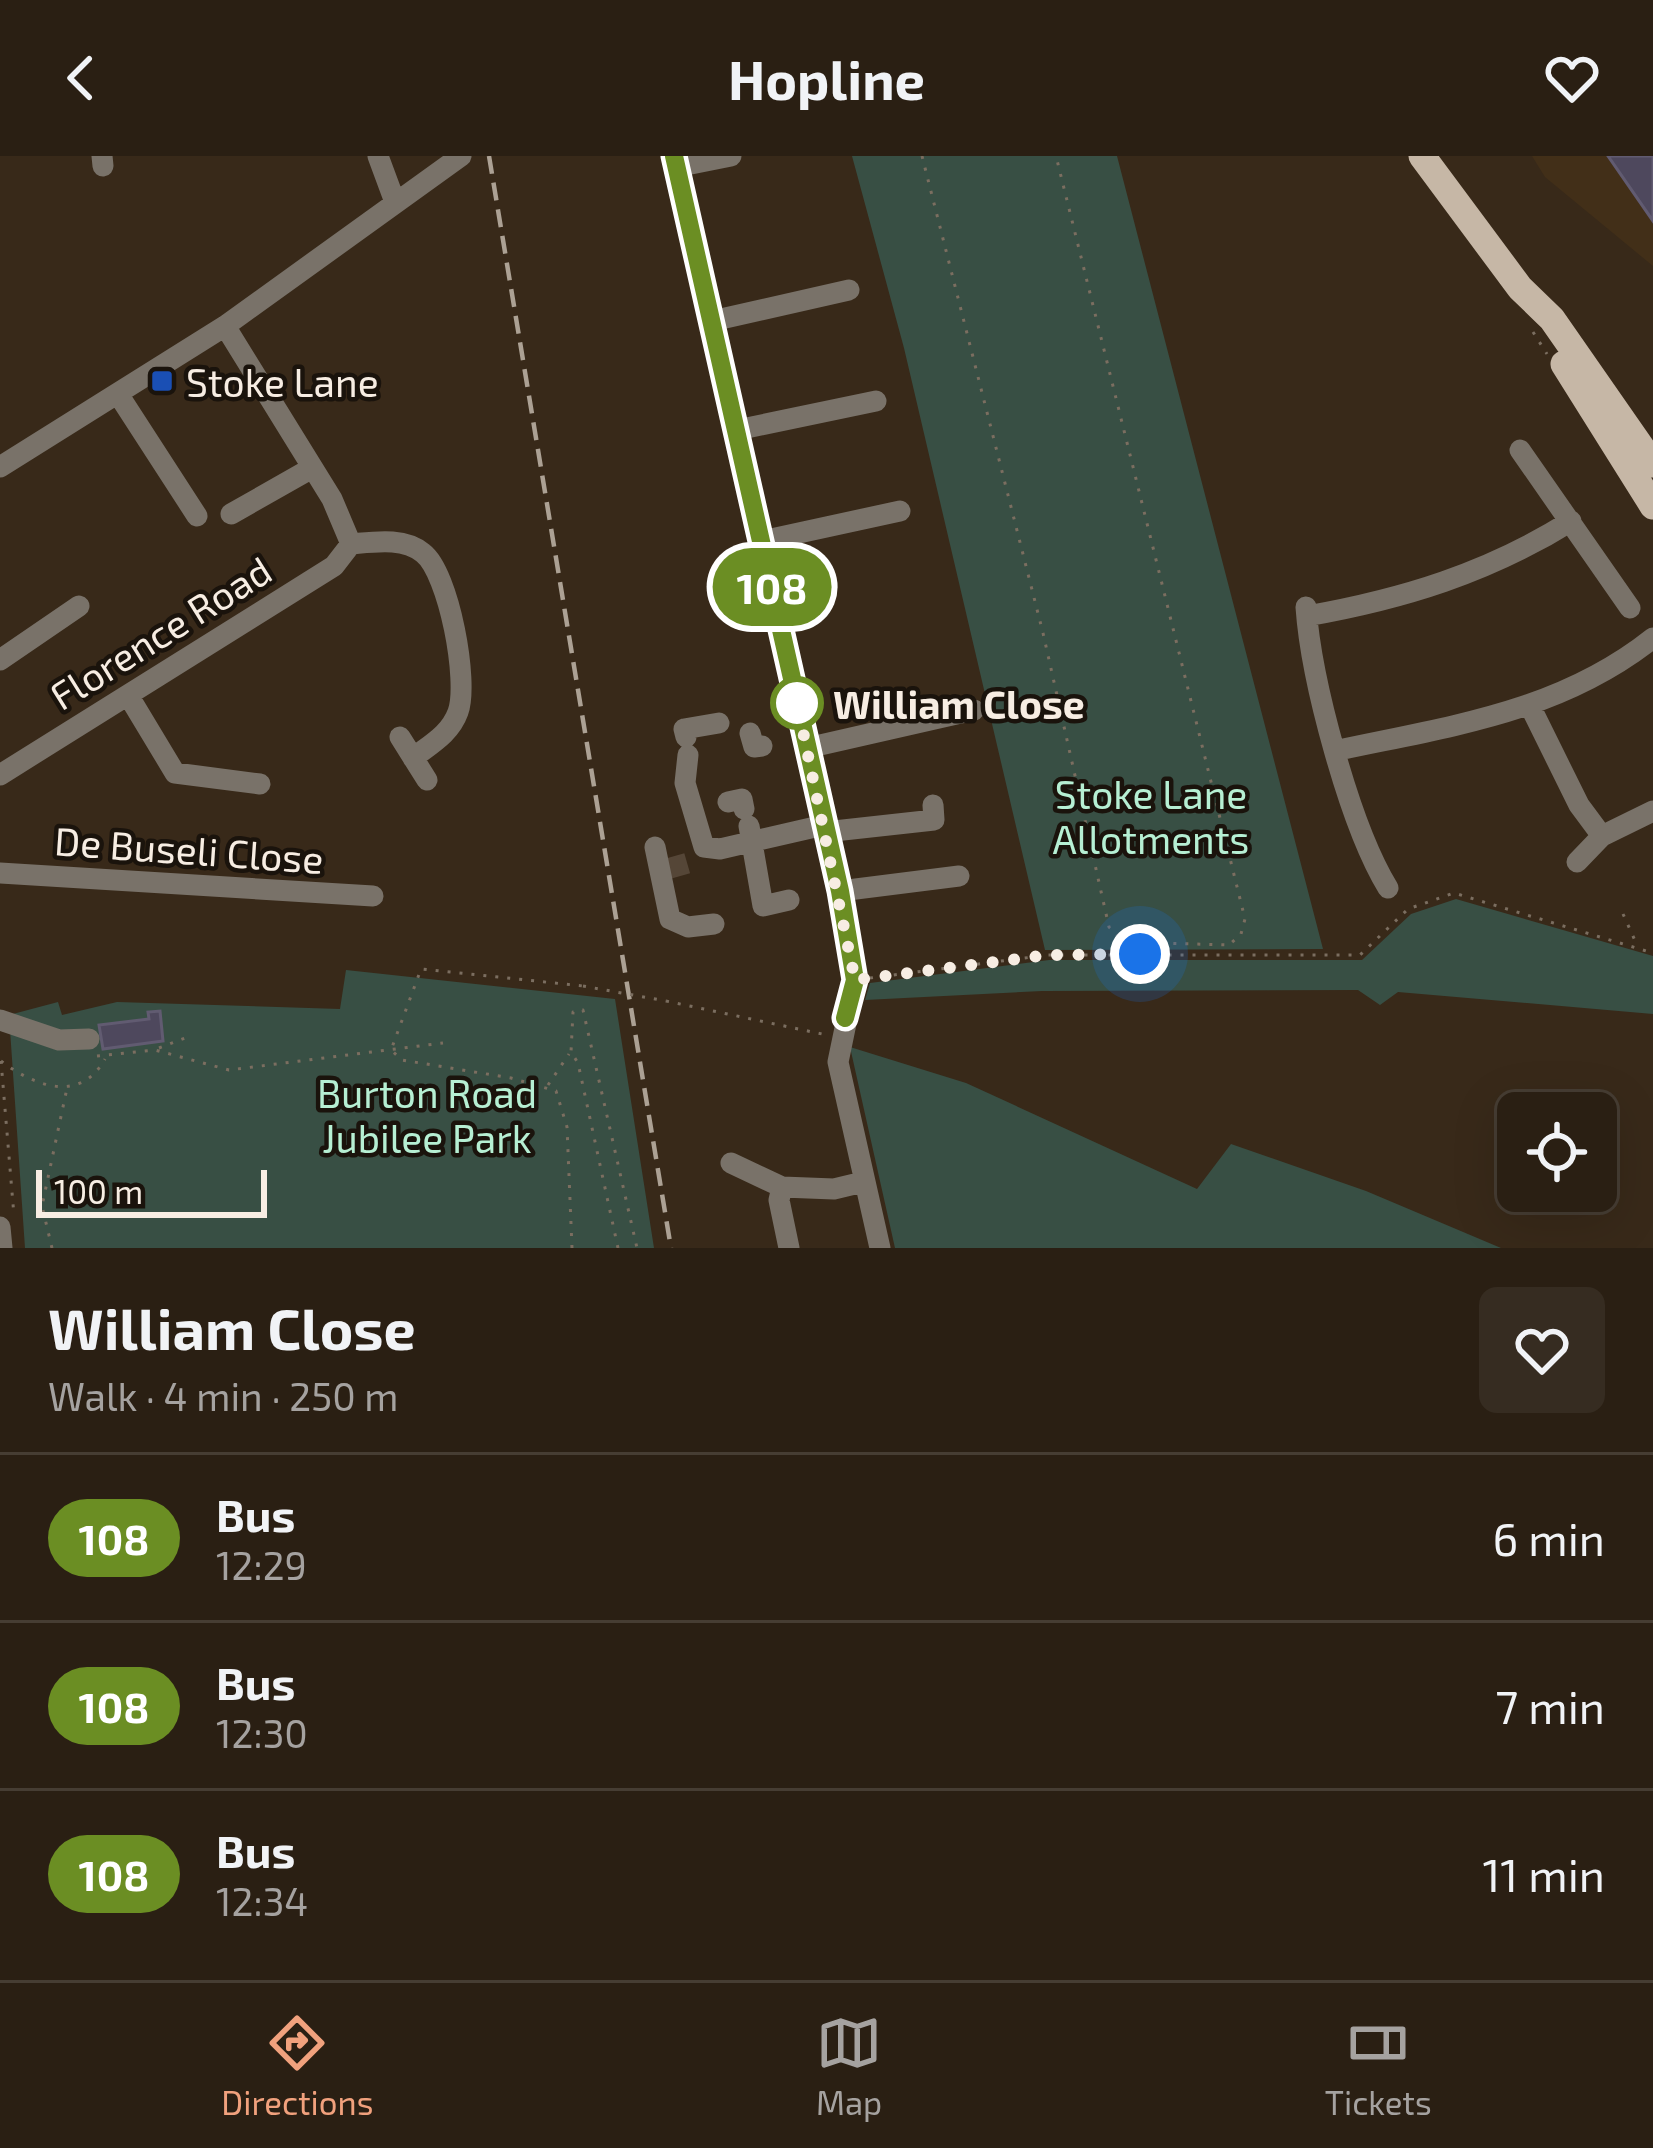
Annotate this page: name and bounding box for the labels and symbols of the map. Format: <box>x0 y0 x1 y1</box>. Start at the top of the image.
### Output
place label: Stoke Lane <box>186 358 379 405</box>
marker: Stoke Lane <box>149 368 175 394</box>
street label: Florence Road <box>41 545 279 719</box>
line badge: 108 <box>703 548 841 626</box>
marker: William Close <box>772 678 822 728</box>
place label: William Close <box>833 680 1085 727</box>
park label: Stoke Lane Allotments <box>1053 770 1249 862</box>
street label: De Buseli Close <box>53 816 325 882</box>
your location <box>1110 924 1170 984</box>
park label: Burton Road Jubilee Park <box>317 1069 537 1161</box>
scale bar <box>36 1164 267 1217</box>

